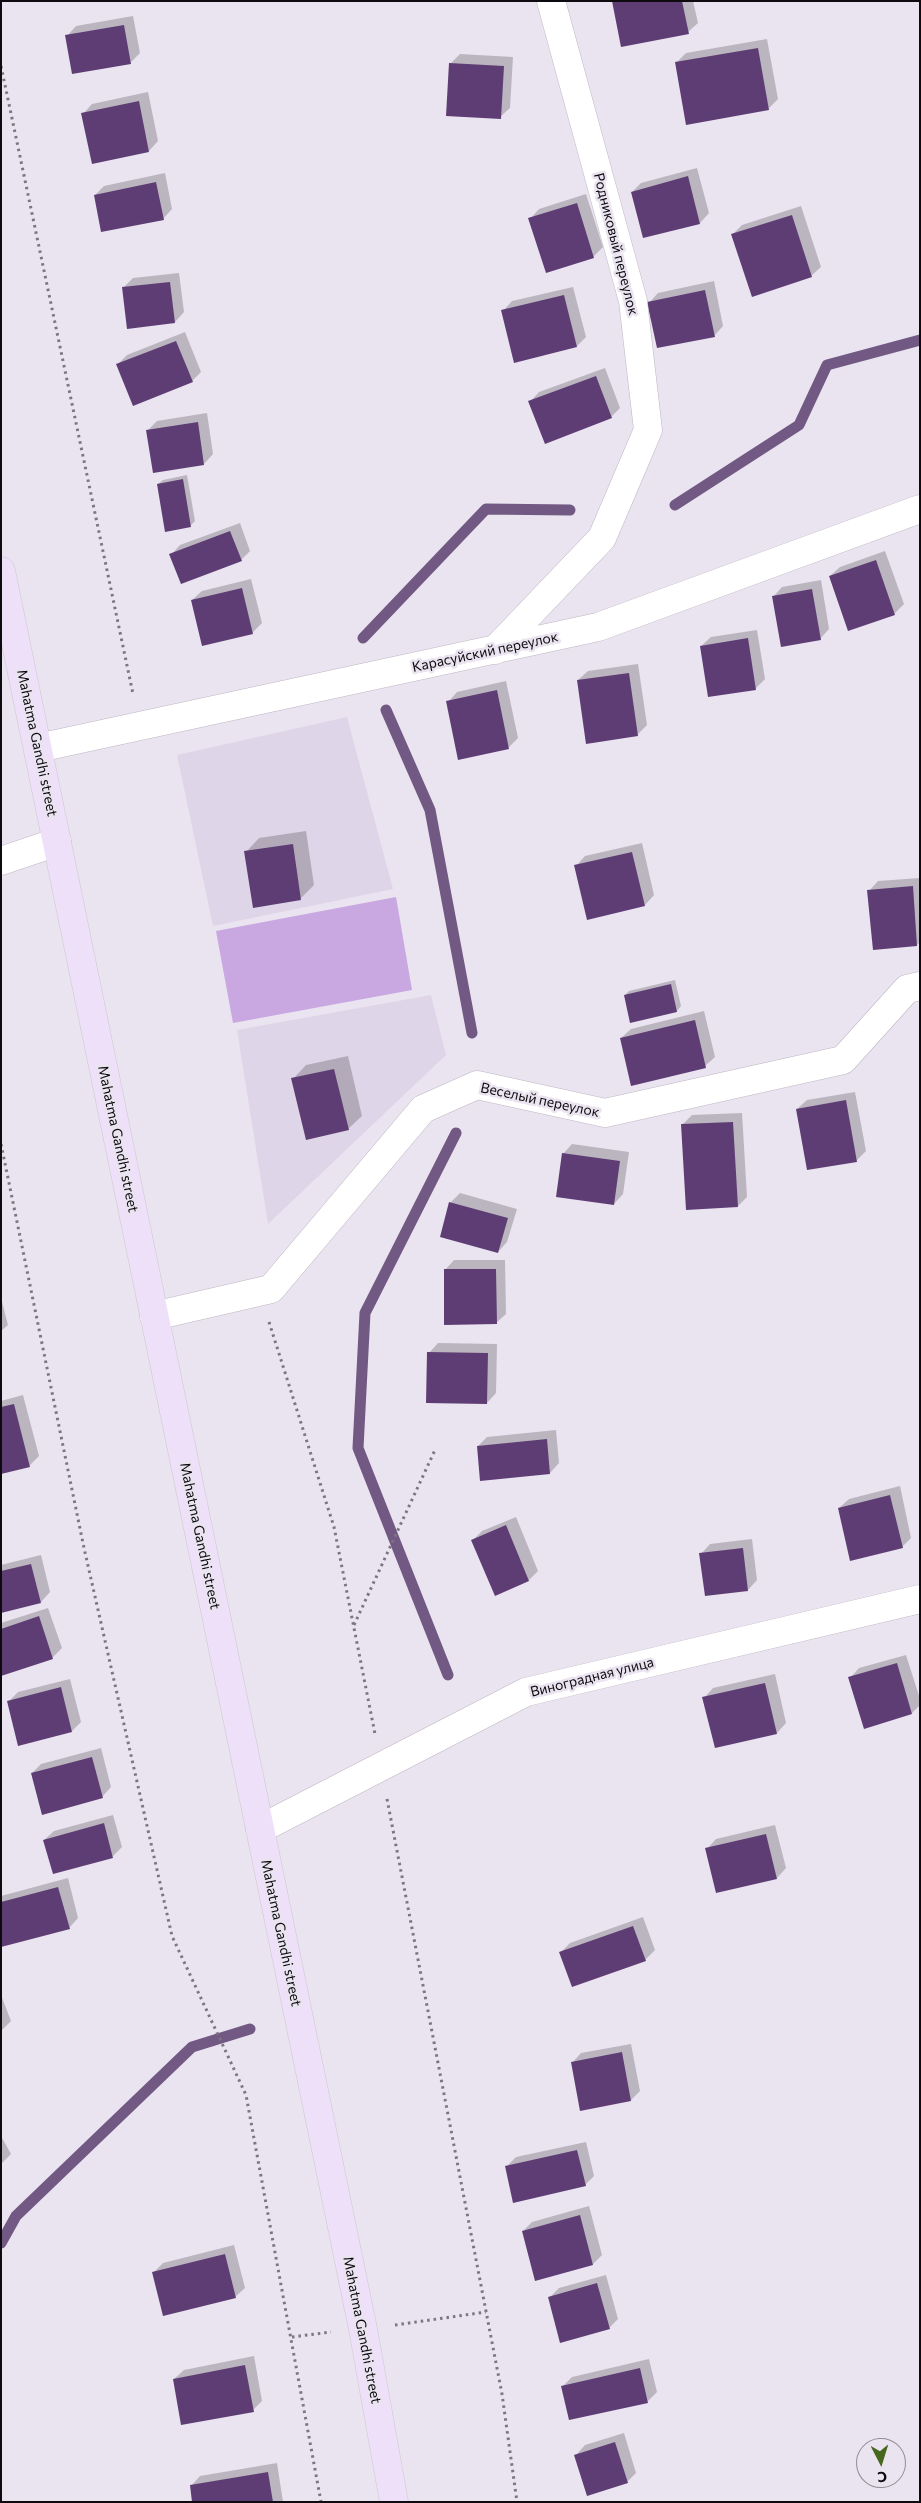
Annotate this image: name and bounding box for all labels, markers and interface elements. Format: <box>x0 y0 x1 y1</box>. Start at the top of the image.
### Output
street label: Родниковый переулок <box>590 171 642 317</box>
street label: Карасуйский переулок <box>410 628 560 676</box>
street label: Mahatma Gandhi street <box>13 668 61 818</box>
street label: Mahatma Gandhi street <box>94 1064 142 1214</box>
street label: Веселый переулок <box>479 1079 601 1121</box>
street label: Mahatma Gandhi street <box>176 1461 224 1611</box>
street label: Виноградная улица <box>528 1654 656 1700</box>
street label: Mahatma Gandhi street <box>257 1858 305 2008</box>
street label: Mahatma Gandhi street <box>339 2255 385 2405</box>
north arrow <box>856 2438 906 2488</box>
text: С <box>877 2469 888 2486</box>

